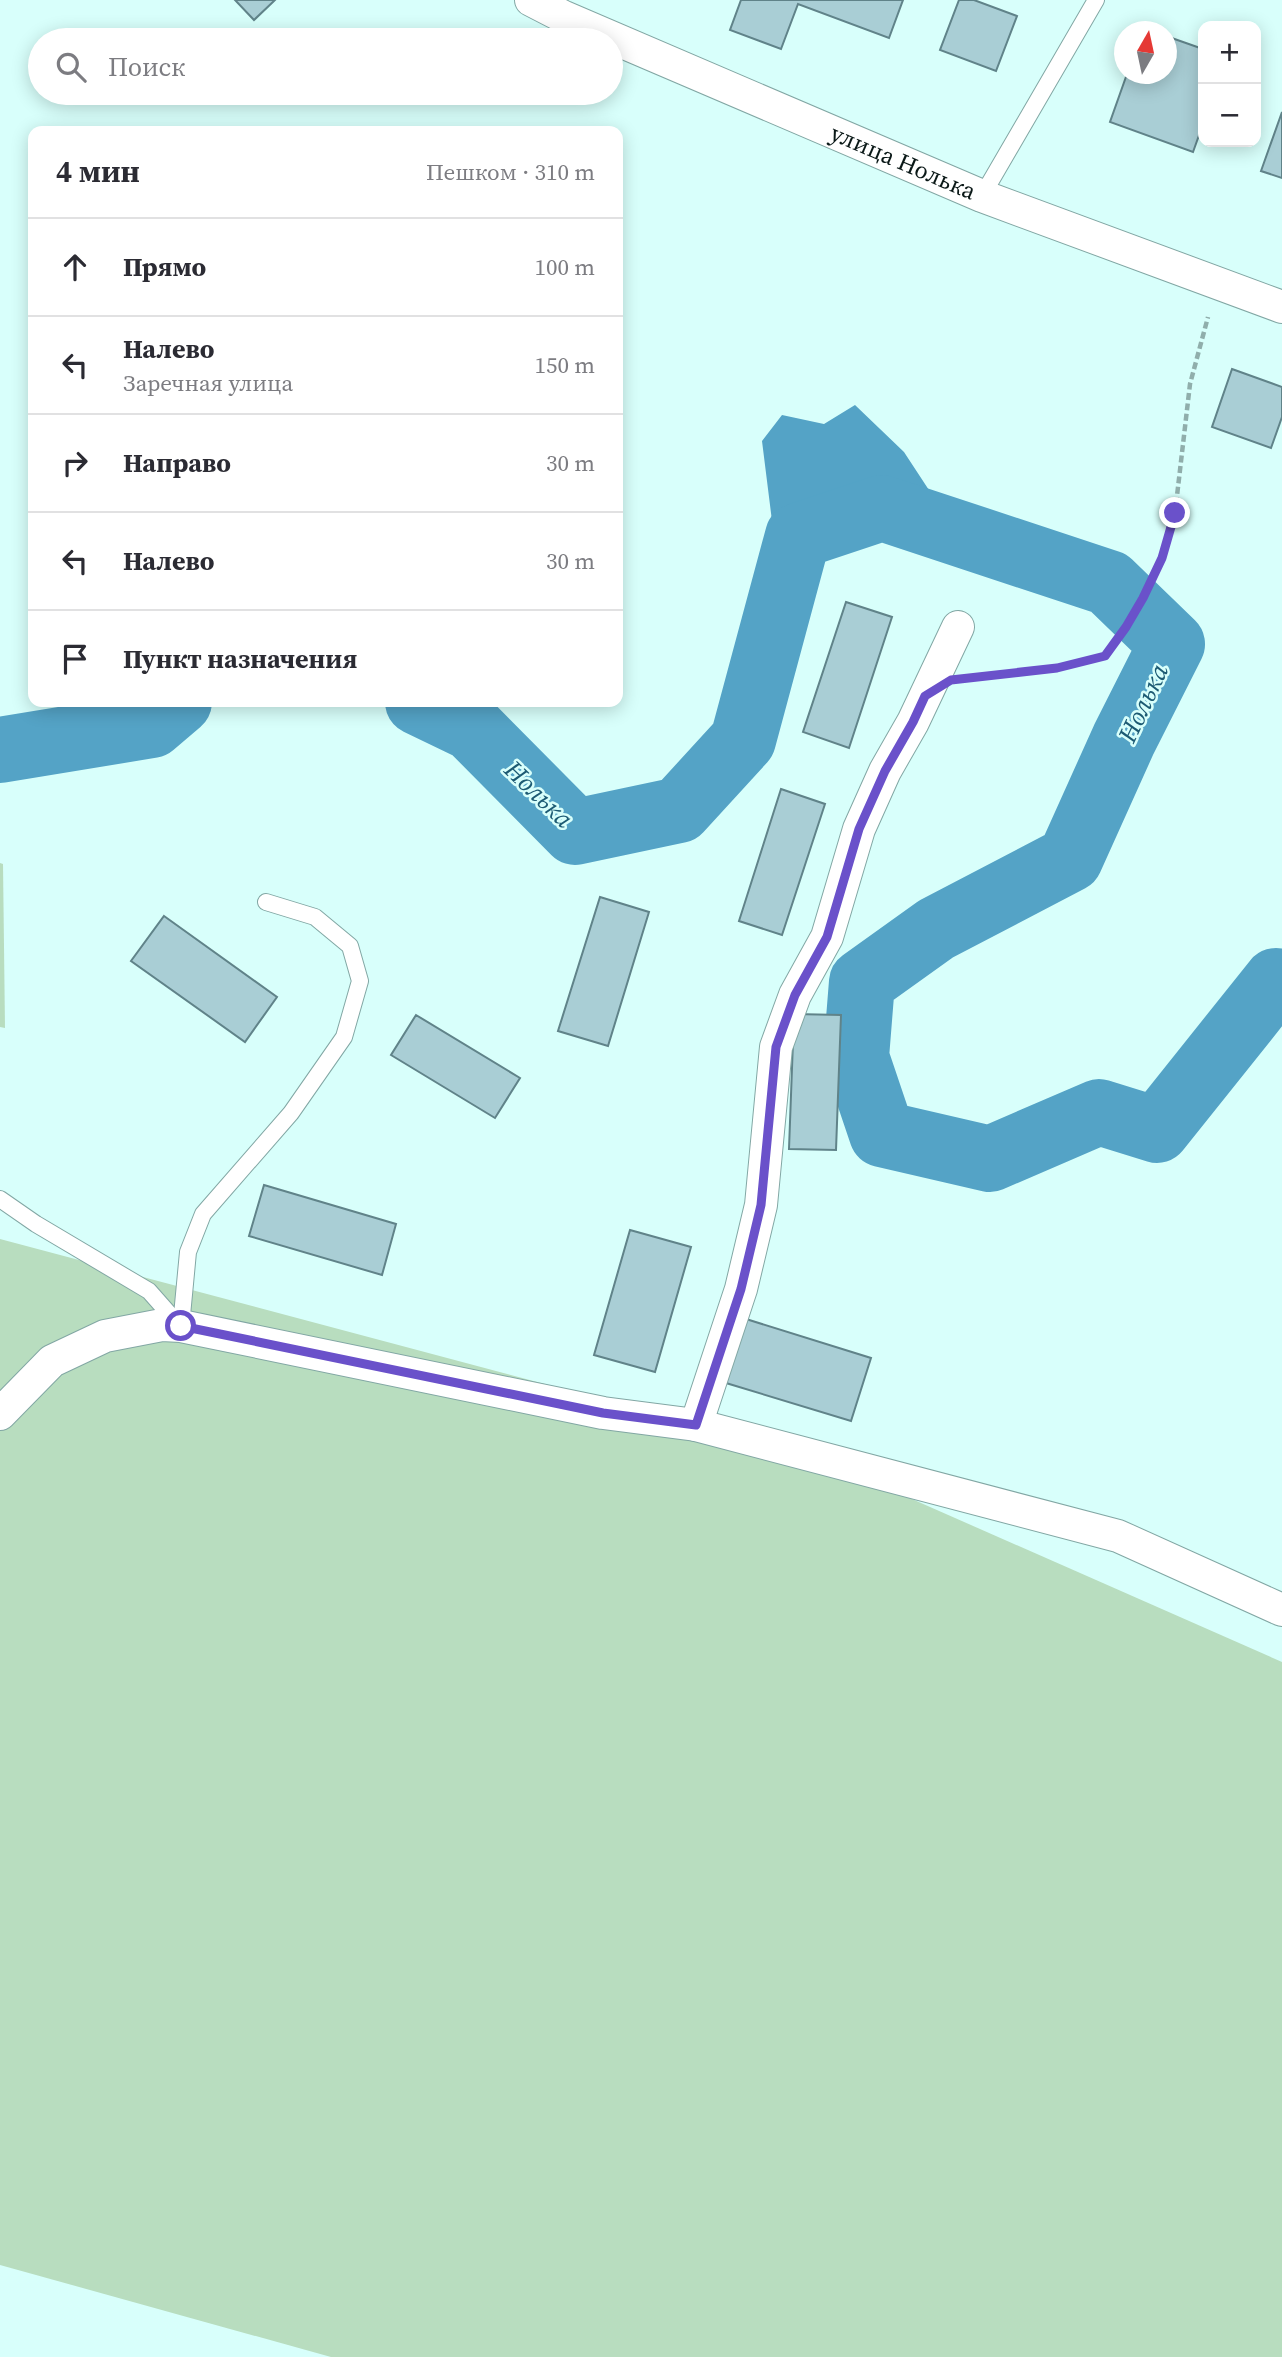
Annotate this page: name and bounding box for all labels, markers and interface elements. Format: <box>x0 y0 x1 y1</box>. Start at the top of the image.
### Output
north arrow <box>1114 21 1177 84</box>
map controls <box>1198 21 1261 147</box>
button: + <box>1198 21 1261 84</box>
search box <box>28 28 623 105</box>
icon: search <box>52 48 90 86</box>
text: Поиск <box>108 49 185 85</box>
button: − <box>1198 84 1261 147</box>
street label: улица Нолька <box>825 116 982 208</box>
text: 4 мин <box>56 151 140 192</box>
text: Пешком · 310 m <box>426 156 595 188</box>
icon: ahead <box>56 248 94 286</box>
text: Прямо <box>123 249 206 285</box>
text: 100 m <box>534 251 595 283</box>
text: Налево <box>123 331 214 367</box>
icon: left <box>56 346 94 384</box>
text: 150 m <box>534 349 595 381</box>
text: Заречная улица <box>123 367 293 399</box>
icon: right <box>56 444 94 482</box>
text: Направо <box>123 445 231 481</box>
text: 30 m <box>546 447 595 479</box>
route end <box>1159 497 1190 528</box>
icon: left <box>56 542 94 580</box>
text: Налево <box>123 543 214 579</box>
text: 30 m <box>546 545 595 577</box>
icon: arrive <box>56 640 94 678</box>
text: Пункт назначения <box>123 641 357 677</box>
water label: Нолька <box>1109 657 1177 749</box>
water label: Нолька <box>496 751 582 836</box>
route start <box>165 1310 196 1341</box>

